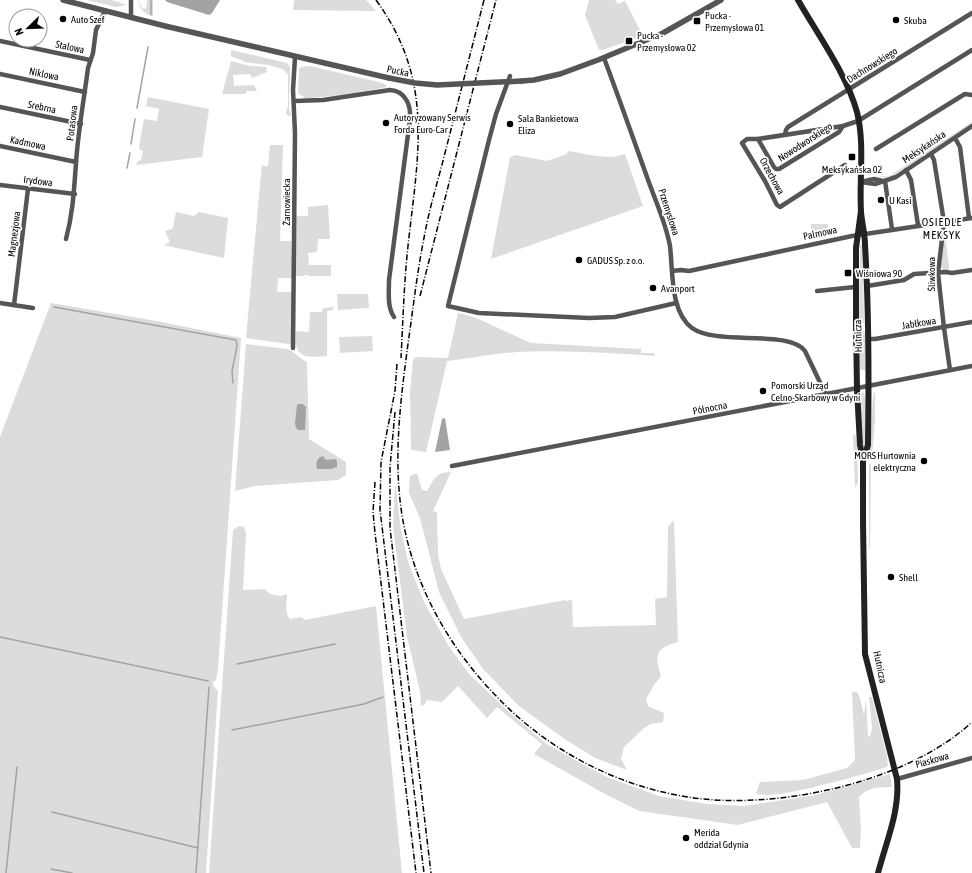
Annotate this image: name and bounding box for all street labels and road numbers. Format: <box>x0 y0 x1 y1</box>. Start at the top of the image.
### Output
street label: Stalowa <box>54 39 86 56</box>
street label: Dachnowskiego <box>845 45 900 85</box>
street label: Pucka <box>386 63 410 79</box>
street label: Niklowa <box>28 65 60 83</box>
street label: Srebrna <box>27 99 58 115</box>
street label: Potasowa <box>64 104 80 141</box>
street label: Nowodworskiego <box>776 120 834 164</box>
street label: Meksykańska <box>900 128 948 165</box>
street label: Kadmowa <box>9 134 47 152</box>
street label: Orzechowa <box>757 156 787 197</box>
street label: Irydowa <box>23 174 54 188</box>
street label: Żarnowiecka <box>281 178 292 226</box>
street label: Przemysłowa <box>656 187 682 237</box>
street label: Magnezjowa <box>6 210 22 258</box>
street label: Palmowa <box>802 224 838 242</box>
street label: Śliwkowa <box>926 256 937 291</box>
street label: Jabłkowa <box>901 315 937 331</box>
street label: Hutnicza <box>852 319 864 352</box>
street label: Północna <box>692 399 729 417</box>
street label: Hutnicza <box>871 650 889 684</box>
street label: Piaskowa <box>914 750 950 770</box>

